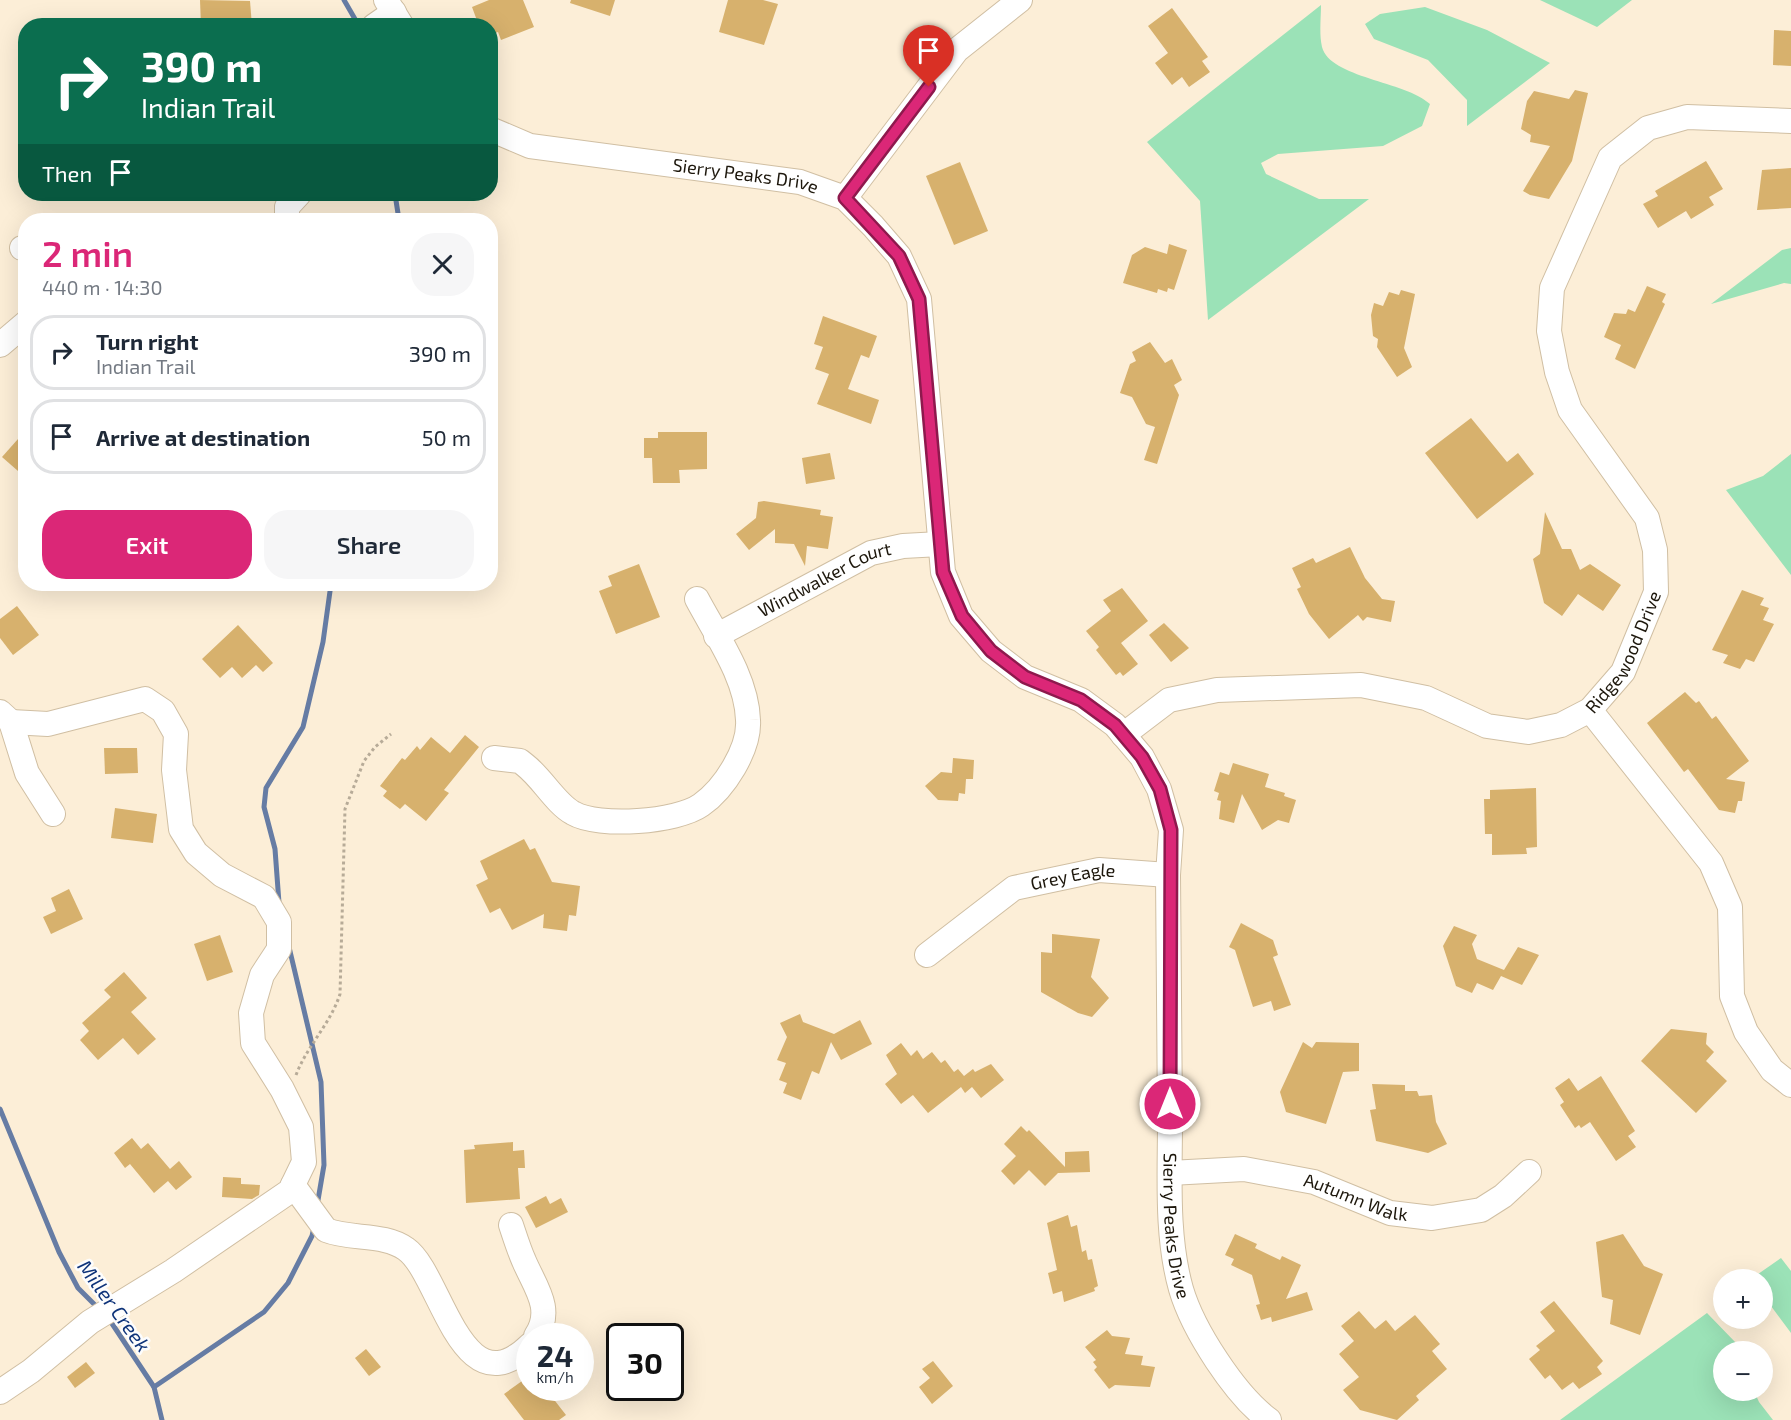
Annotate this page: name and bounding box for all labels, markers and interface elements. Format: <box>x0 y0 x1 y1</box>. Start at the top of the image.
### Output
pin <box>903 25 954 87</box>
icon: arrive <box>912 34 945 67</box>
text: 390 m <box>141 40 262 90</box>
icon: right <box>42 42 120 120</box>
text: Indian Trail <box>141 91 275 123</box>
street label: Sierry Peaks Drive <box>671 153 822 198</box>
icon: arrive <box>104 156 137 189</box>
text: Then <box>42 160 92 186</box>
text: 2 min <box>42 231 133 274</box>
button: close <box>411 233 474 296</box>
text: 440 m · 14:30 <box>42 275 162 299</box>
text: Turn right <box>96 328 198 354</box>
icon: right <box>45 336 78 369</box>
text: 390 m <box>409 340 471 366</box>
text: Indian Trail <box>96 354 196 378</box>
icon: arrive <box>45 420 78 453</box>
text: Arrive at destination <box>96 424 310 450</box>
text: 50 m <box>422 424 471 450</box>
button: Exit <box>42 510 252 579</box>
button: Share <box>264 510 474 579</box>
street label: Windwalker Court <box>754 537 893 621</box>
street label: Ridgewood Drive <box>1580 587 1665 717</box>
street label: Grey Eagle <box>1028 858 1116 894</box>
position arrow <box>1138 1072 1202 1136</box>
street label: Sierry Peaks Drive <box>1160 1153 1195 1301</box>
street label: Autumn Walk <box>1302 1168 1409 1225</box>
water label: Miller Creek <box>73 1255 156 1356</box>
map controls <box>1713 1269 1773 1401</box>
button: + <box>1713 1269 1773 1329</box>
speed limit sign: 30 <box>606 1323 684 1401</box>
text: 24 <box>537 1337 573 1373</box>
button: − <box>1713 1341 1773 1401</box>
text: km/h <box>536 1368 574 1386</box>

